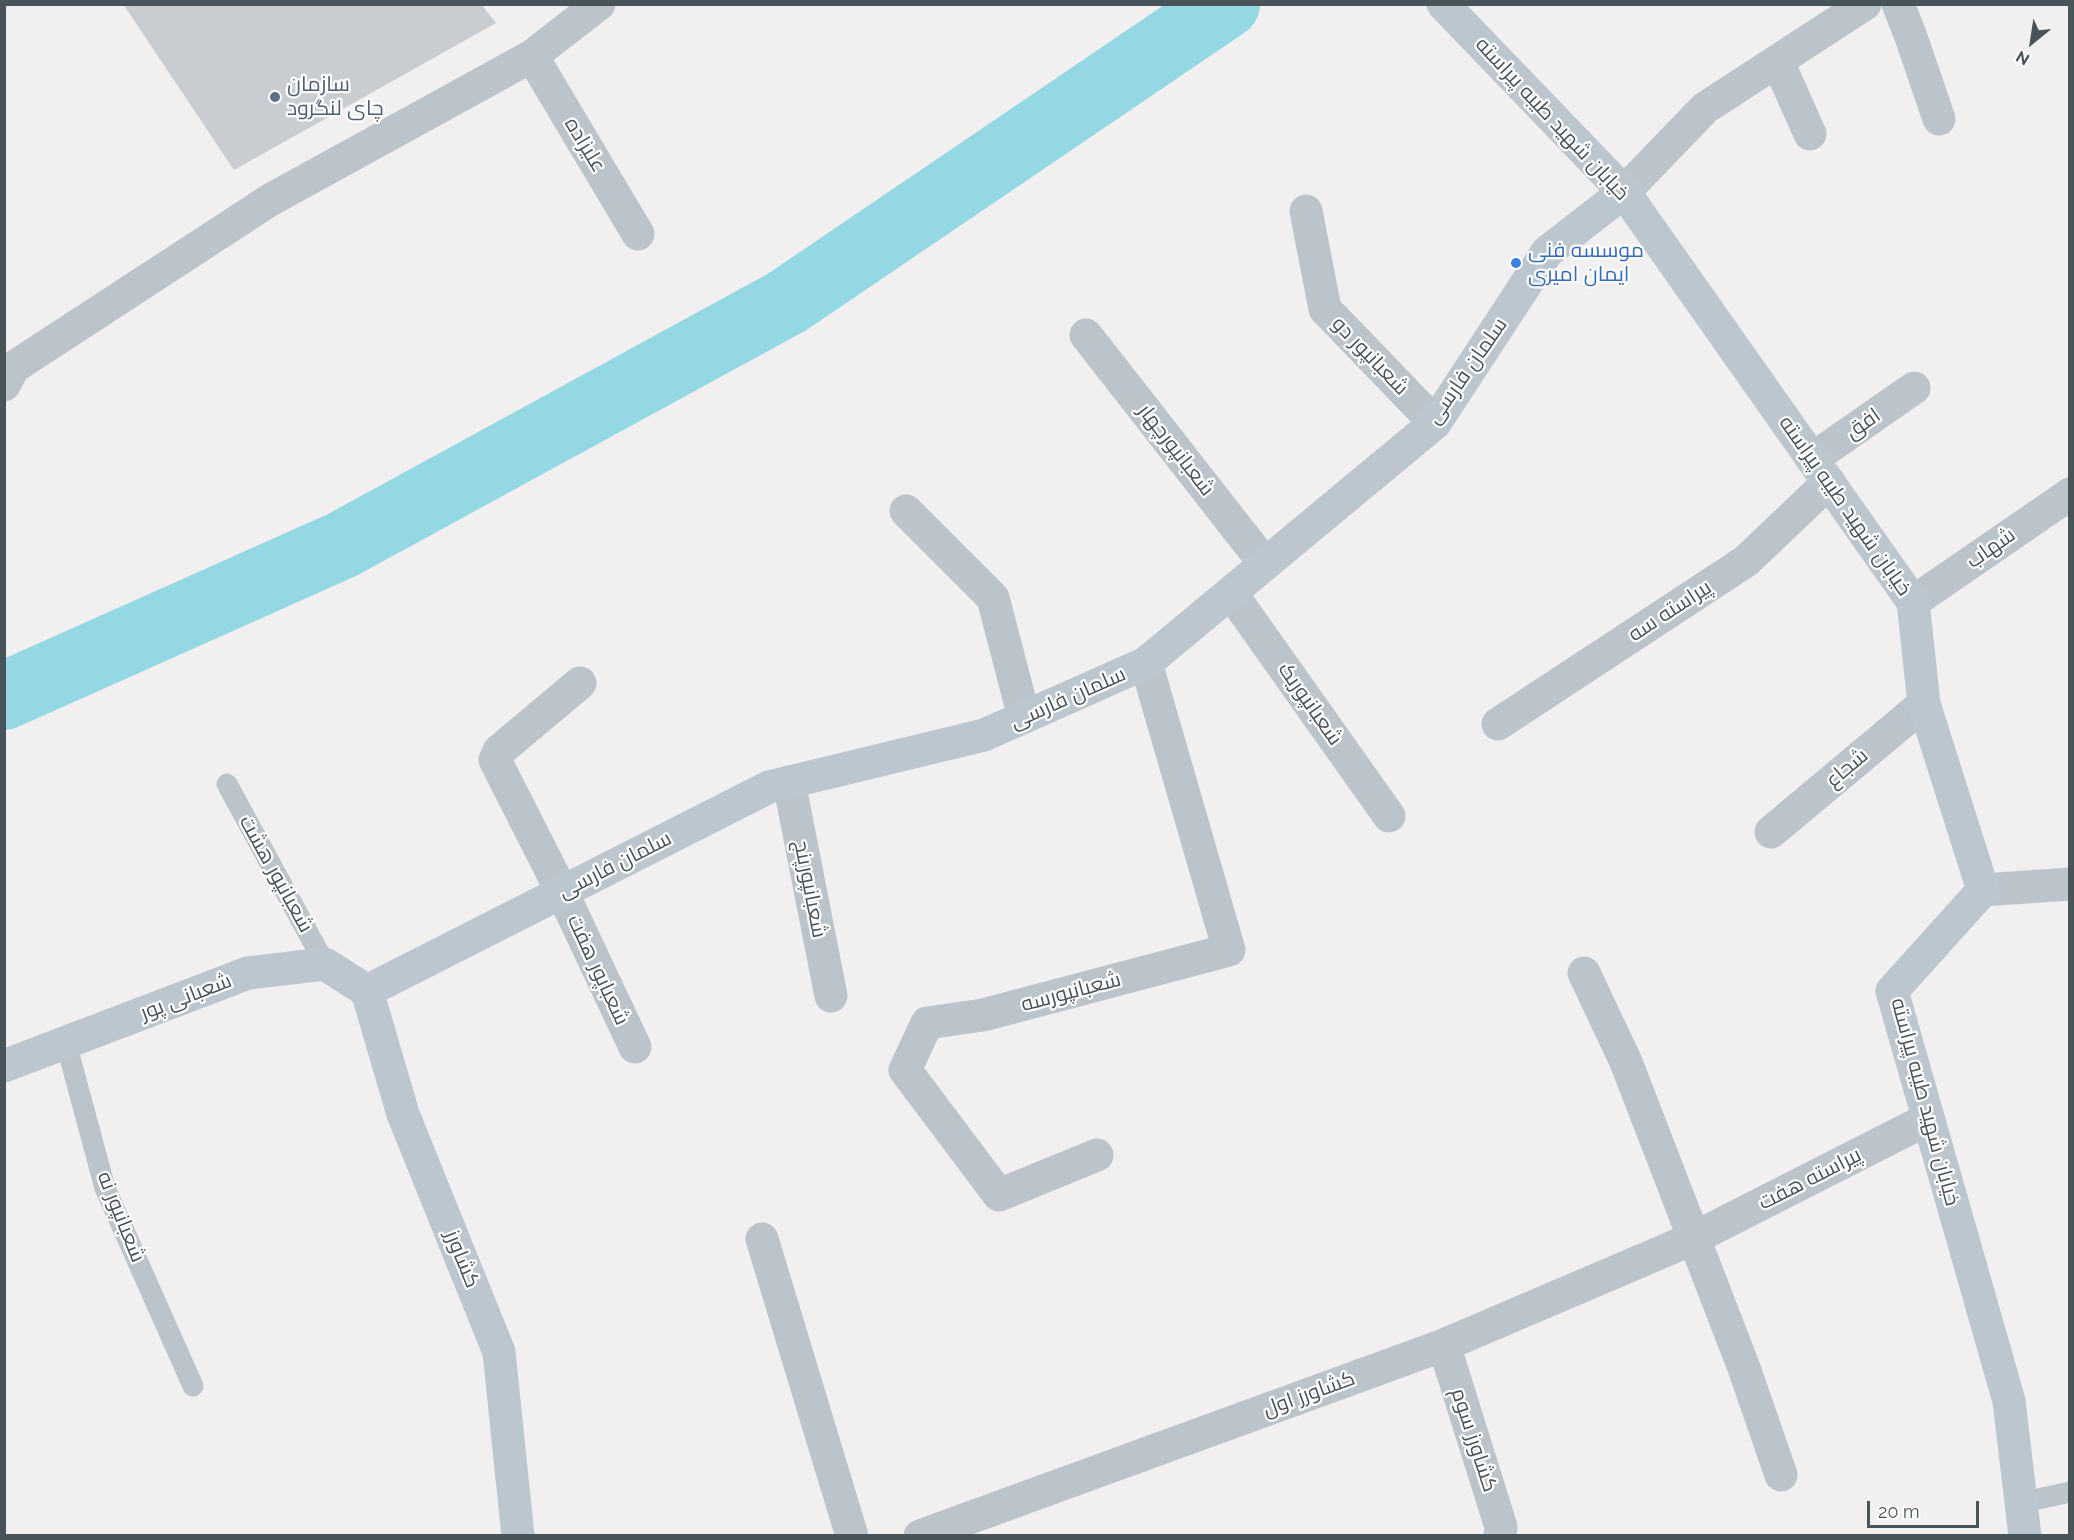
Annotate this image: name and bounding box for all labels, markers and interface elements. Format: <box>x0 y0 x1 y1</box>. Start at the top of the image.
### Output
north arrow <box>2002 12 2062 72</box>
street label: خیابان شهید طیبه پیراسته <box>1470 32 1634 206</box>
text: N <box>2013 47 2033 69</box>
place label: سازمان چای لنگرود <box>287 72 384 122</box>
marker: سازمان چای لنگرود <box>268 90 282 104</box>
street label: علیزاده <box>559 113 611 177</box>
place label: موسسه فنی ایمان امیری <box>1528 238 1644 288</box>
marker: موسسه فنی ایمان امیری <box>1509 256 1523 270</box>
street label: شعبانپور دو <box>1326 311 1414 401</box>
street label: سلمان فارسی <box>1421 313 1513 429</box>
street label: شعبانپورچهار <box>1132 399 1220 501</box>
street label: افق <box>1841 403 1885 445</box>
street label: خیابان شهید طیبه پیراسته <box>1773 411 1917 601</box>
street label: شهاب <box>1962 522 2020 574</box>
street label: پیراسته سه <box>1624 575 1716 647</box>
street label: شعبانپوریک <box>1272 658 1348 750</box>
street label: سلمان فارسی <box>1006 661 1130 735</box>
street label: شجاع <box>1821 743 1873 793</box>
street label: شعبانپور هشت <box>234 811 318 937</box>
street label: سلمان فارسی <box>554 826 676 904</box>
street label: شعبانپورپنج <box>788 838 832 940</box>
street label: شعباپور هفت <box>561 911 635 1029</box>
street label: شعبانپورسه <box>1018 967 1124 1017</box>
street label: شعبانی پور <box>137 968 235 1026</box>
street label: خیابان شهید طیبه پیراسته <box>1885 995 1965 1209</box>
street label: پیراسته هفت <box>1754 1142 1866 1216</box>
street label: شعبانپور نه <box>91 1168 151 1266</box>
street label: کشاورز <box>439 1227 485 1291</box>
street label: کشاورز اول <box>1259 1366 1359 1422</box>
street label: کشاورز سوم <box>1445 1385 1503 1495</box>
scale bar <box>1870 1489 1982 1527</box>
text: 20 m <box>1878 1501 1920 1522</box>

